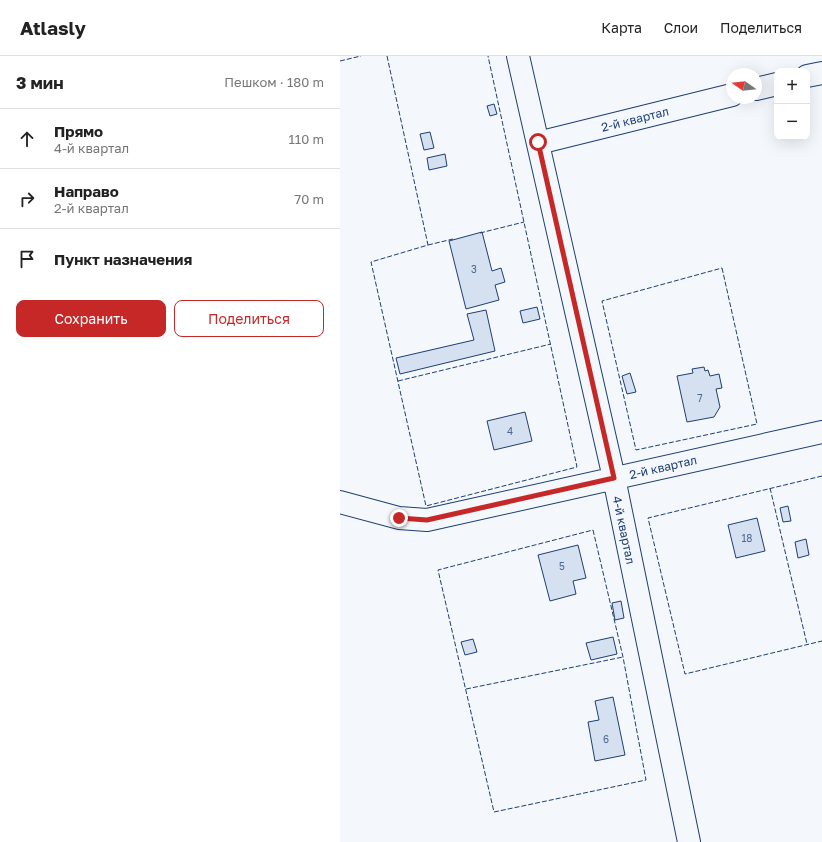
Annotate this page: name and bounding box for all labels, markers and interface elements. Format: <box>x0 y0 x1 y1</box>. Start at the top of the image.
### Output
text: Atlasly <box>20 16 86 39</box>
text: Карта <box>601 19 642 36</box>
text: Слои <box>664 19 698 36</box>
text: Поделиться <box>720 19 802 36</box>
north arrow <box>726 68 762 104</box>
map controls <box>774 68 810 140</box>
button: + <box>774 68 810 104</box>
text: 3 мин <box>16 72 64 93</box>
text: Пешком · 180 m <box>224 74 324 90</box>
street label: 2-й квартал <box>600 103 670 135</box>
button: − <box>774 104 810 140</box>
text: Прямо <box>54 122 103 140</box>
icon: ahead <box>16 128 38 150</box>
text: 110 m <box>289 131 324 147</box>
route start <box>529 133 547 151</box>
text: 4-й квартал <box>54 140 129 156</box>
text: Направо <box>54 182 119 200</box>
icon: right <box>16 188 38 210</box>
text: 70 m <box>294 191 324 207</box>
text: 2-й квартал <box>54 200 129 216</box>
icon: arrive <box>16 248 38 270</box>
text: Пункт назначения <box>54 250 192 268</box>
house number: 3 <box>471 263 477 275</box>
button: Сохранить <box>16 300 166 337</box>
button: Поделиться <box>174 300 324 337</box>
house number: 7 <box>697 392 703 404</box>
house number: 4 <box>507 425 513 437</box>
street label: 2-й квартал <box>628 452 698 482</box>
street label: 4-й квартал <box>609 495 639 565</box>
route end <box>390 509 408 527</box>
house number: 18 <box>742 532 752 544</box>
house number: 5 <box>559 560 565 572</box>
house number: 6 <box>603 733 609 745</box>

